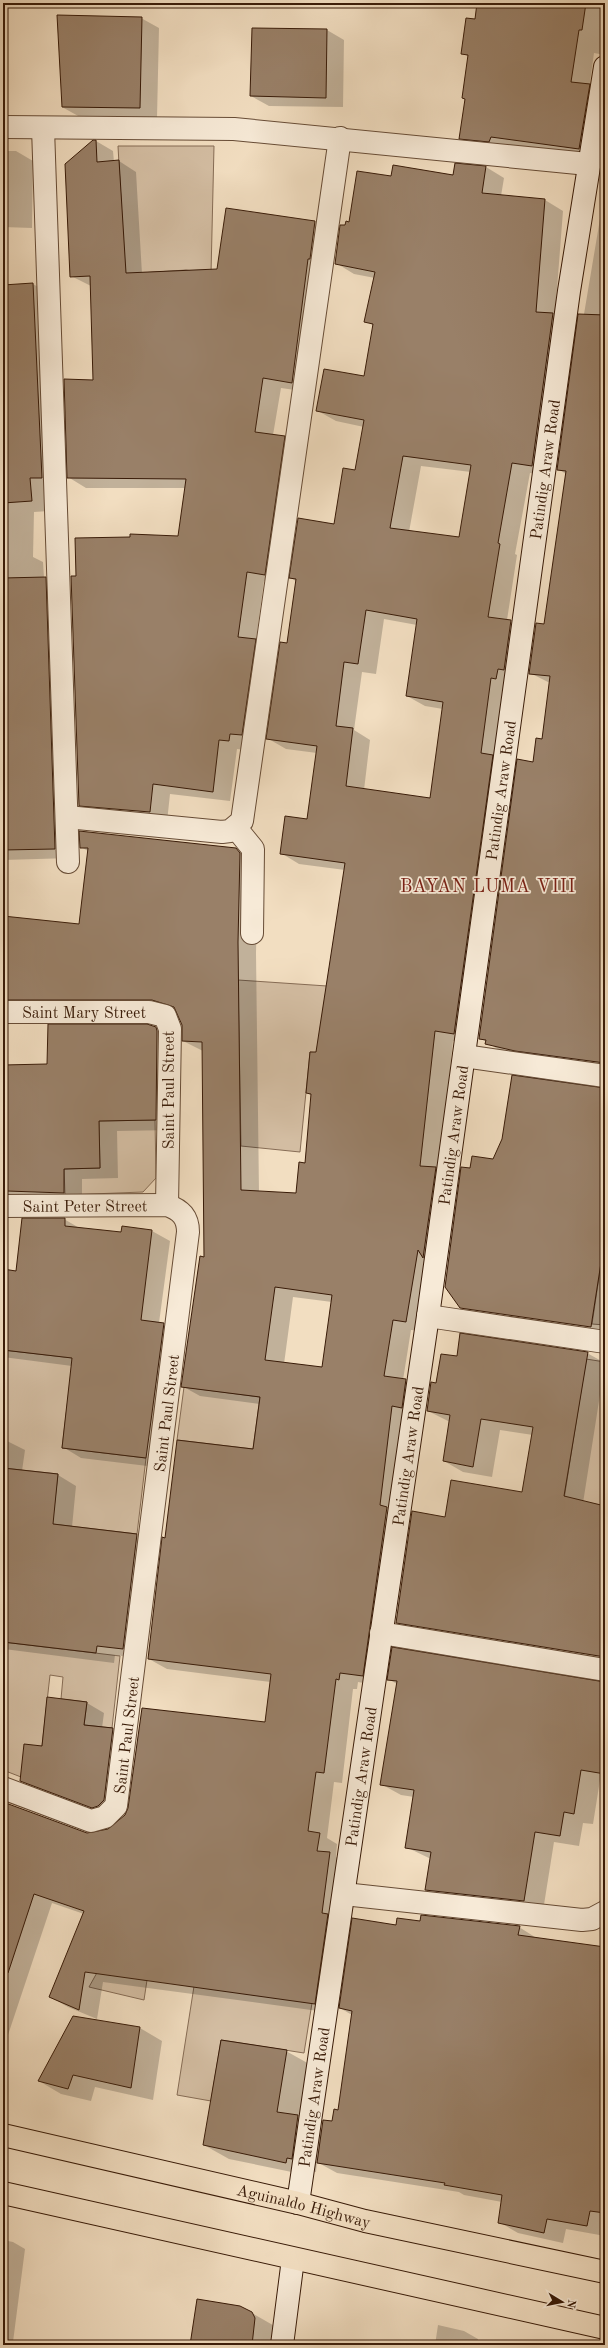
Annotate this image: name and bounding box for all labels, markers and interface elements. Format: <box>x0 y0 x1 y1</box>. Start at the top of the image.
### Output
street label: Patindig Araw Road <box>529 399 564 541</box>
street label: Patindig Araw Road <box>485 720 520 862</box>
district label: BAYAN LUMA VIII <box>400 878 576 896</box>
street label: Saint Mary Street <box>22 1006 146 1022</box>
street label: Saint Paul Street <box>162 1030 178 1149</box>
street label: Patindig Araw Road <box>437 1064 472 1207</box>
street label: Saint Peter Street <box>23 1199 148 1216</box>
street label: Saint Paul Street <box>153 1353 183 1473</box>
street label: Patindig Araw Road <box>391 1385 428 1527</box>
street label: Saint Paul Street <box>113 1675 143 1795</box>
street label: Patindig Araw Road <box>344 1706 381 1848</box>
street label: Patindig Araw Road <box>297 2026 334 2169</box>
street label: Aguinaldo Highway <box>235 2183 372 2232</box>
north arrow <box>542 2282 582 2322</box>
text: N <box>564 2298 577 2309</box>

